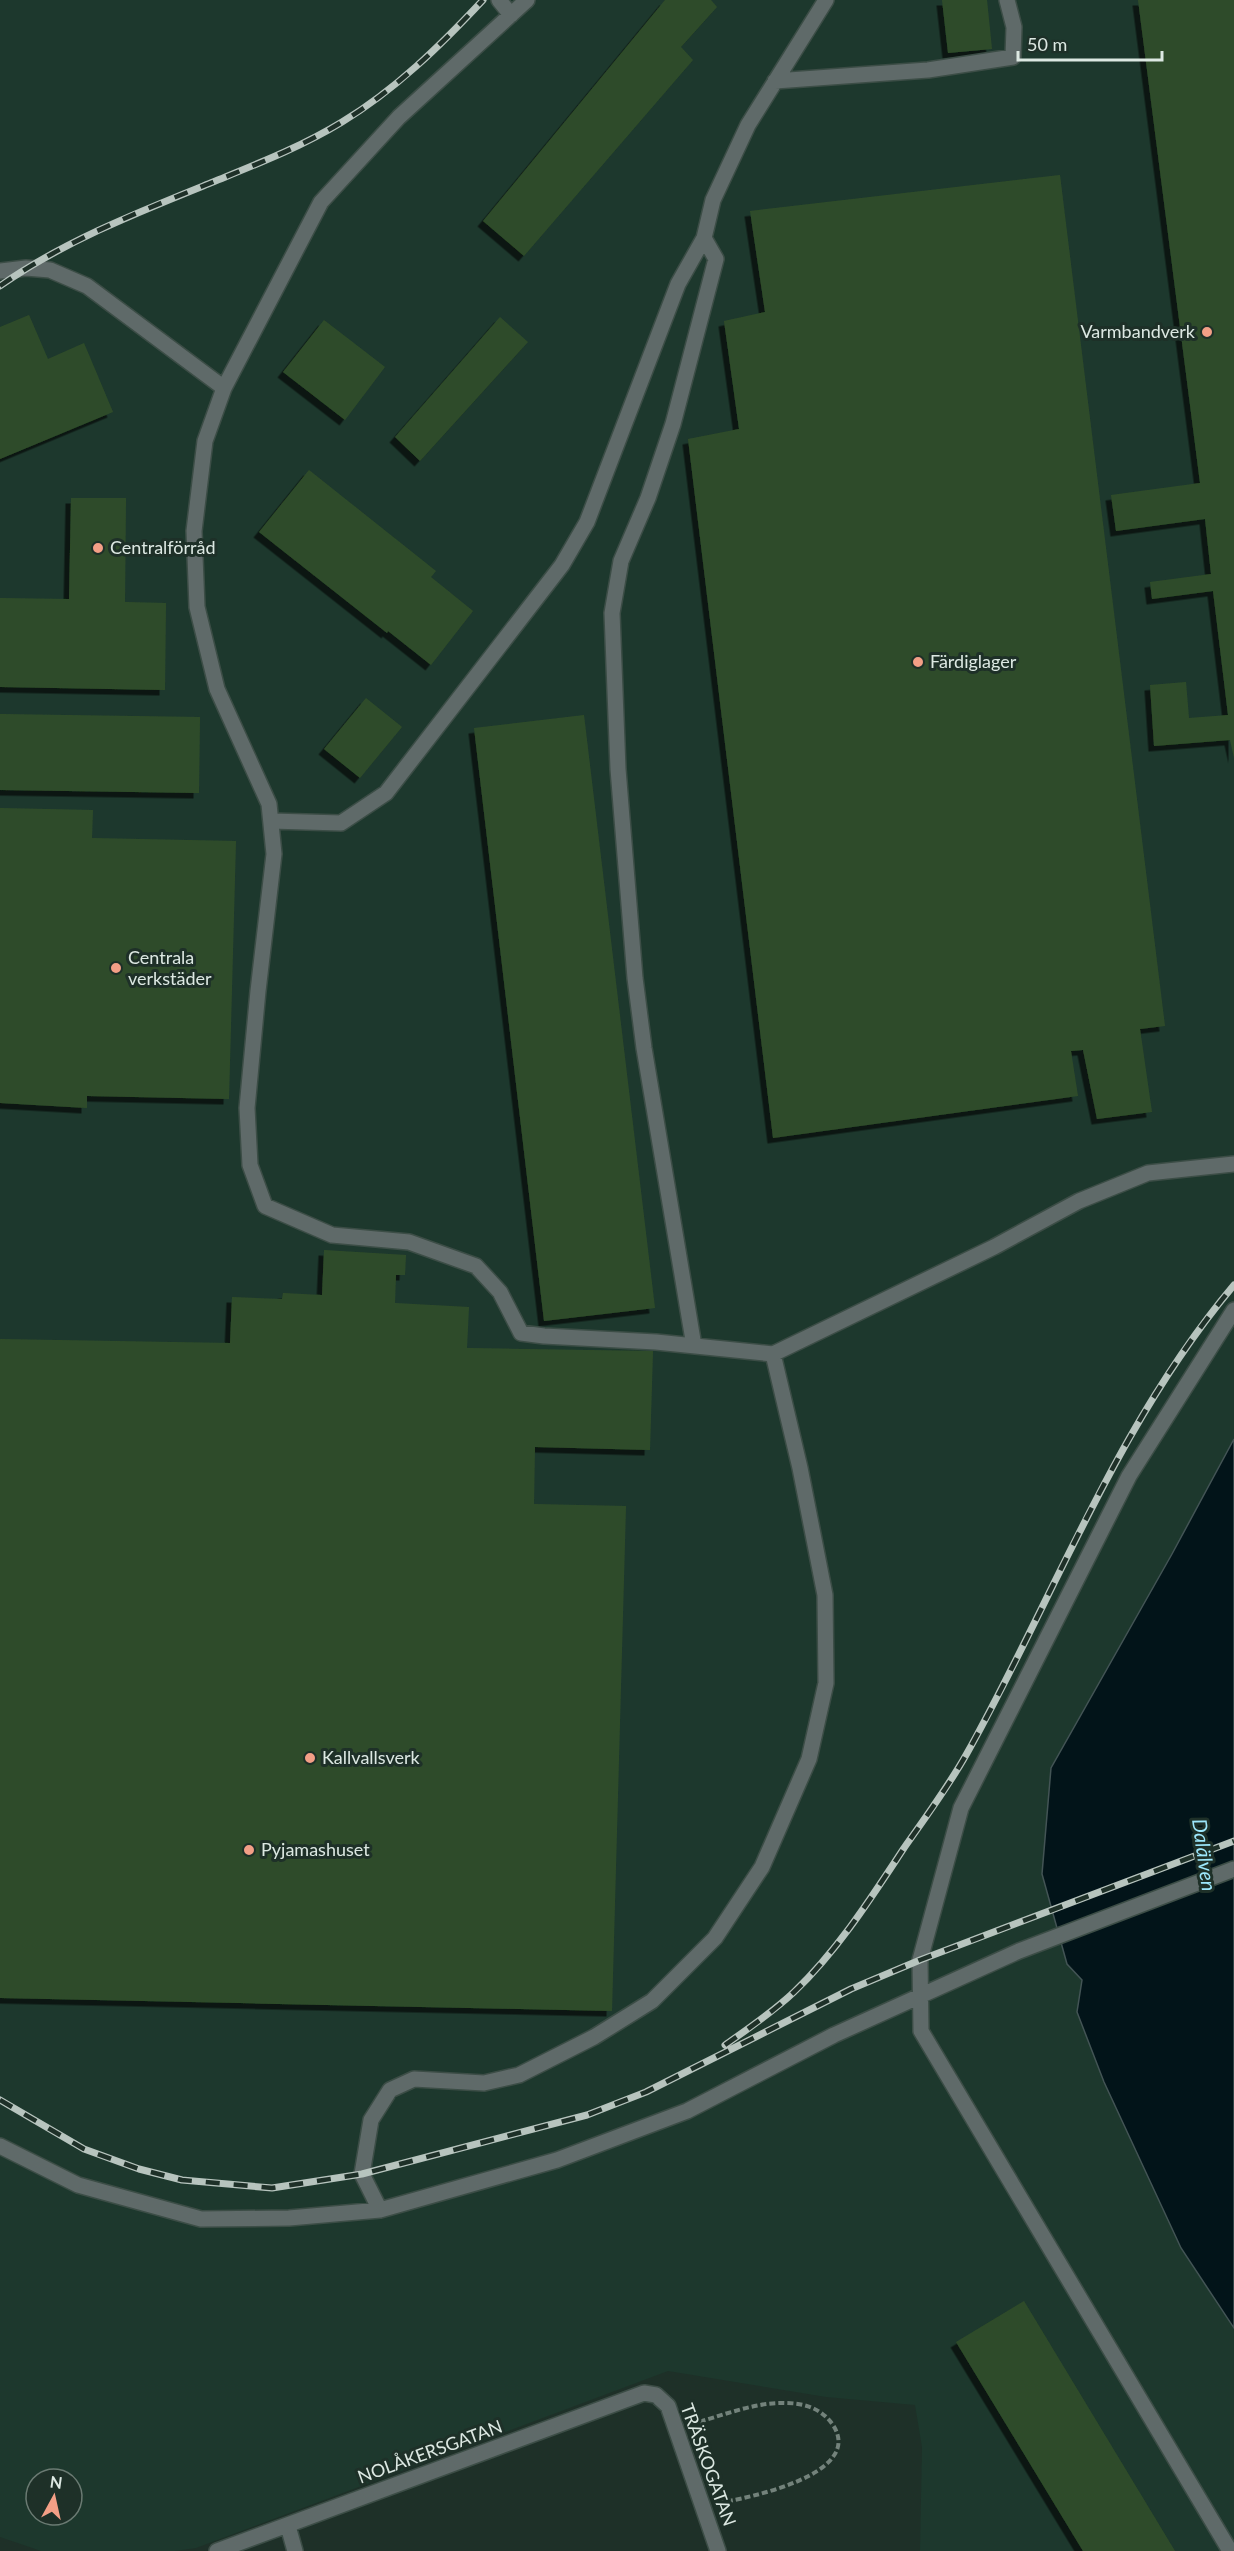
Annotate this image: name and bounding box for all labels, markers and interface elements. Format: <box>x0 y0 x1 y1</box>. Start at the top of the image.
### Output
scale bar <box>1018 24 1162 62</box>
text: 50 m <box>1027 33 1067 55</box>
place label: Varmbandverk <box>1080 320 1196 342</box>
marker: Varmbandverk <box>1200 325 1214 339</box>
place label: Centralförråd <box>110 536 216 558</box>
marker: Centralförråd <box>91 541 105 555</box>
place label: Färdiglager <box>930 650 1017 672</box>
marker: Färdiglager <box>911 655 925 669</box>
place label: Centrala verkstäder <box>128 946 212 989</box>
marker: Centrala verkstäder <box>109 961 123 975</box>
place label: Kallvallsverk <box>322 1746 421 1768</box>
marker: Kallvallsverk <box>303 1751 317 1765</box>
water label: Dalälven <box>1188 1817 1222 1893</box>
place label: Pyjamashuset <box>261 1838 370 1860</box>
marker: Pyjamashuset <box>242 1843 256 1857</box>
street label: TRÄSKOGATAN <box>677 2400 741 2529</box>
street label: NOLÅKERSGATAN <box>354 2415 505 2487</box>
north arrow <box>24 2467 84 2527</box>
text: N <box>49 2471 64 2492</box>

